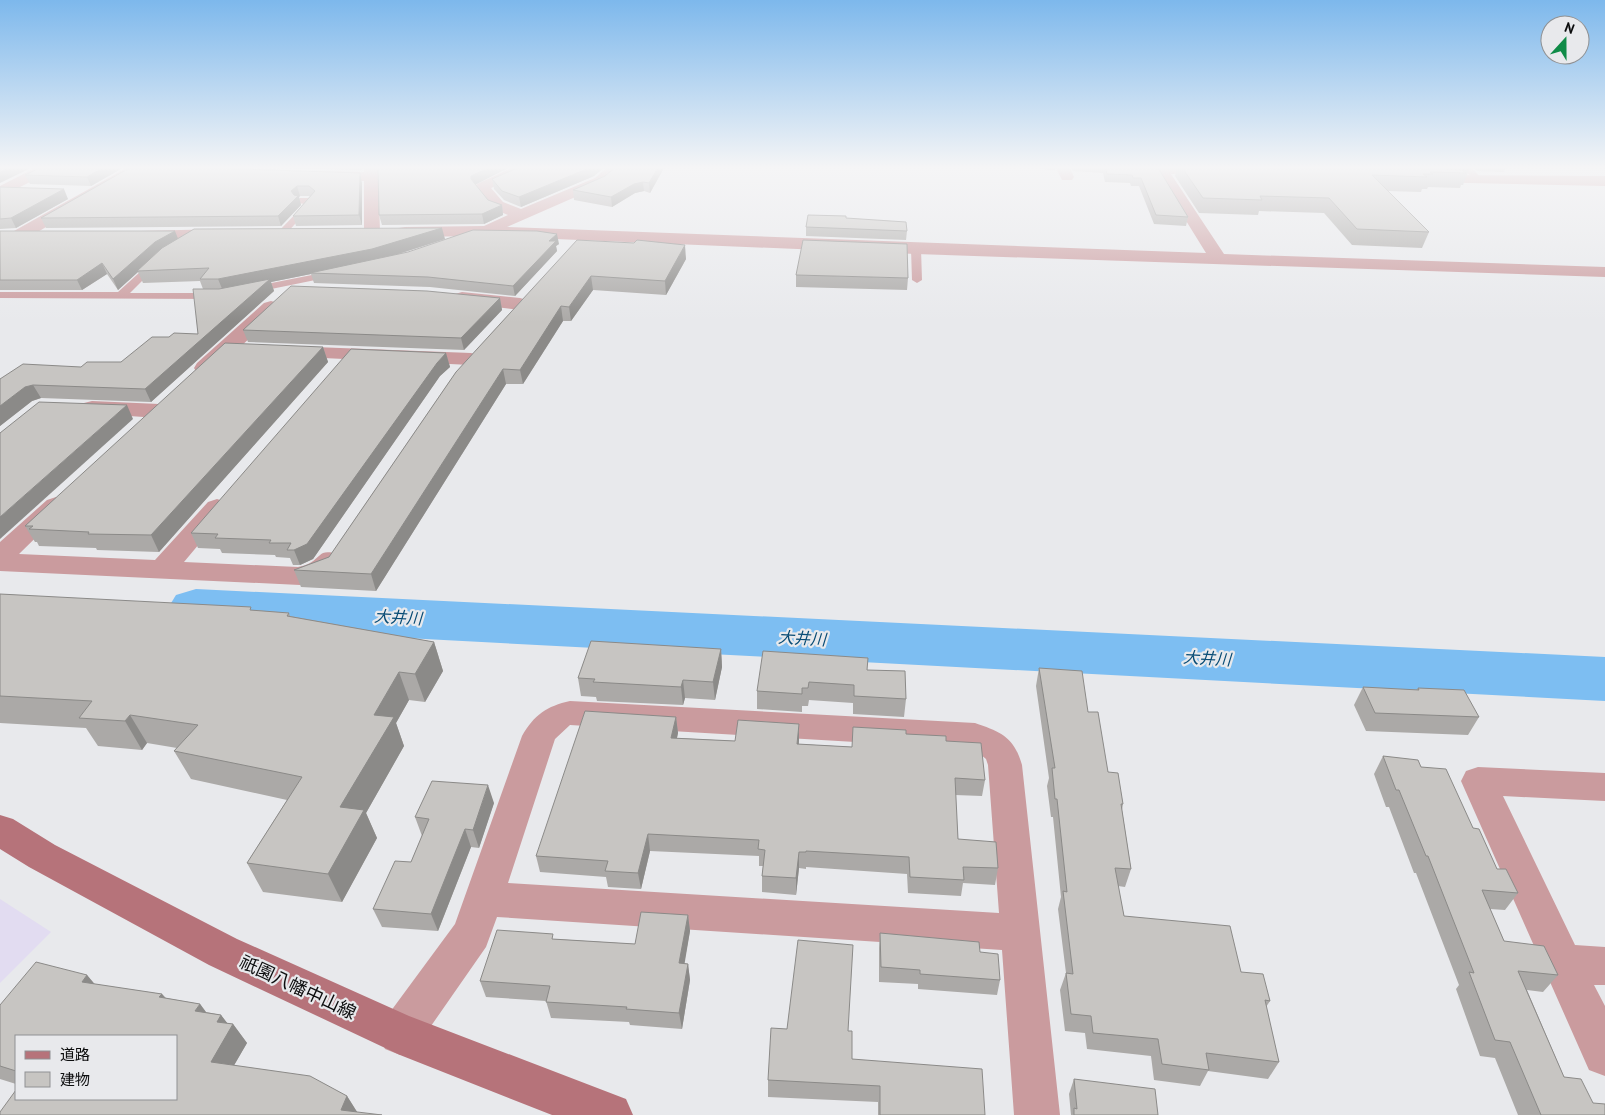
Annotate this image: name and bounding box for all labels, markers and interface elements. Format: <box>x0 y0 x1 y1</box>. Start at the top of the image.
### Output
north arrow <box>1540 15 1590 65</box>
text: N <box>1562 18 1577 38</box>
water label: 大井川 <box>374 606 424 628</box>
water label: 大井川 <box>778 627 828 649</box>
water label: 大井川 <box>1183 647 1233 669</box>
street label: 祇園八幡中山線 <box>236 950 360 1024</box>
legend <box>15 1035 178 1100</box>
text: 道路 <box>60 1045 90 1064</box>
text: 建物 <box>60 1070 90 1089</box>

